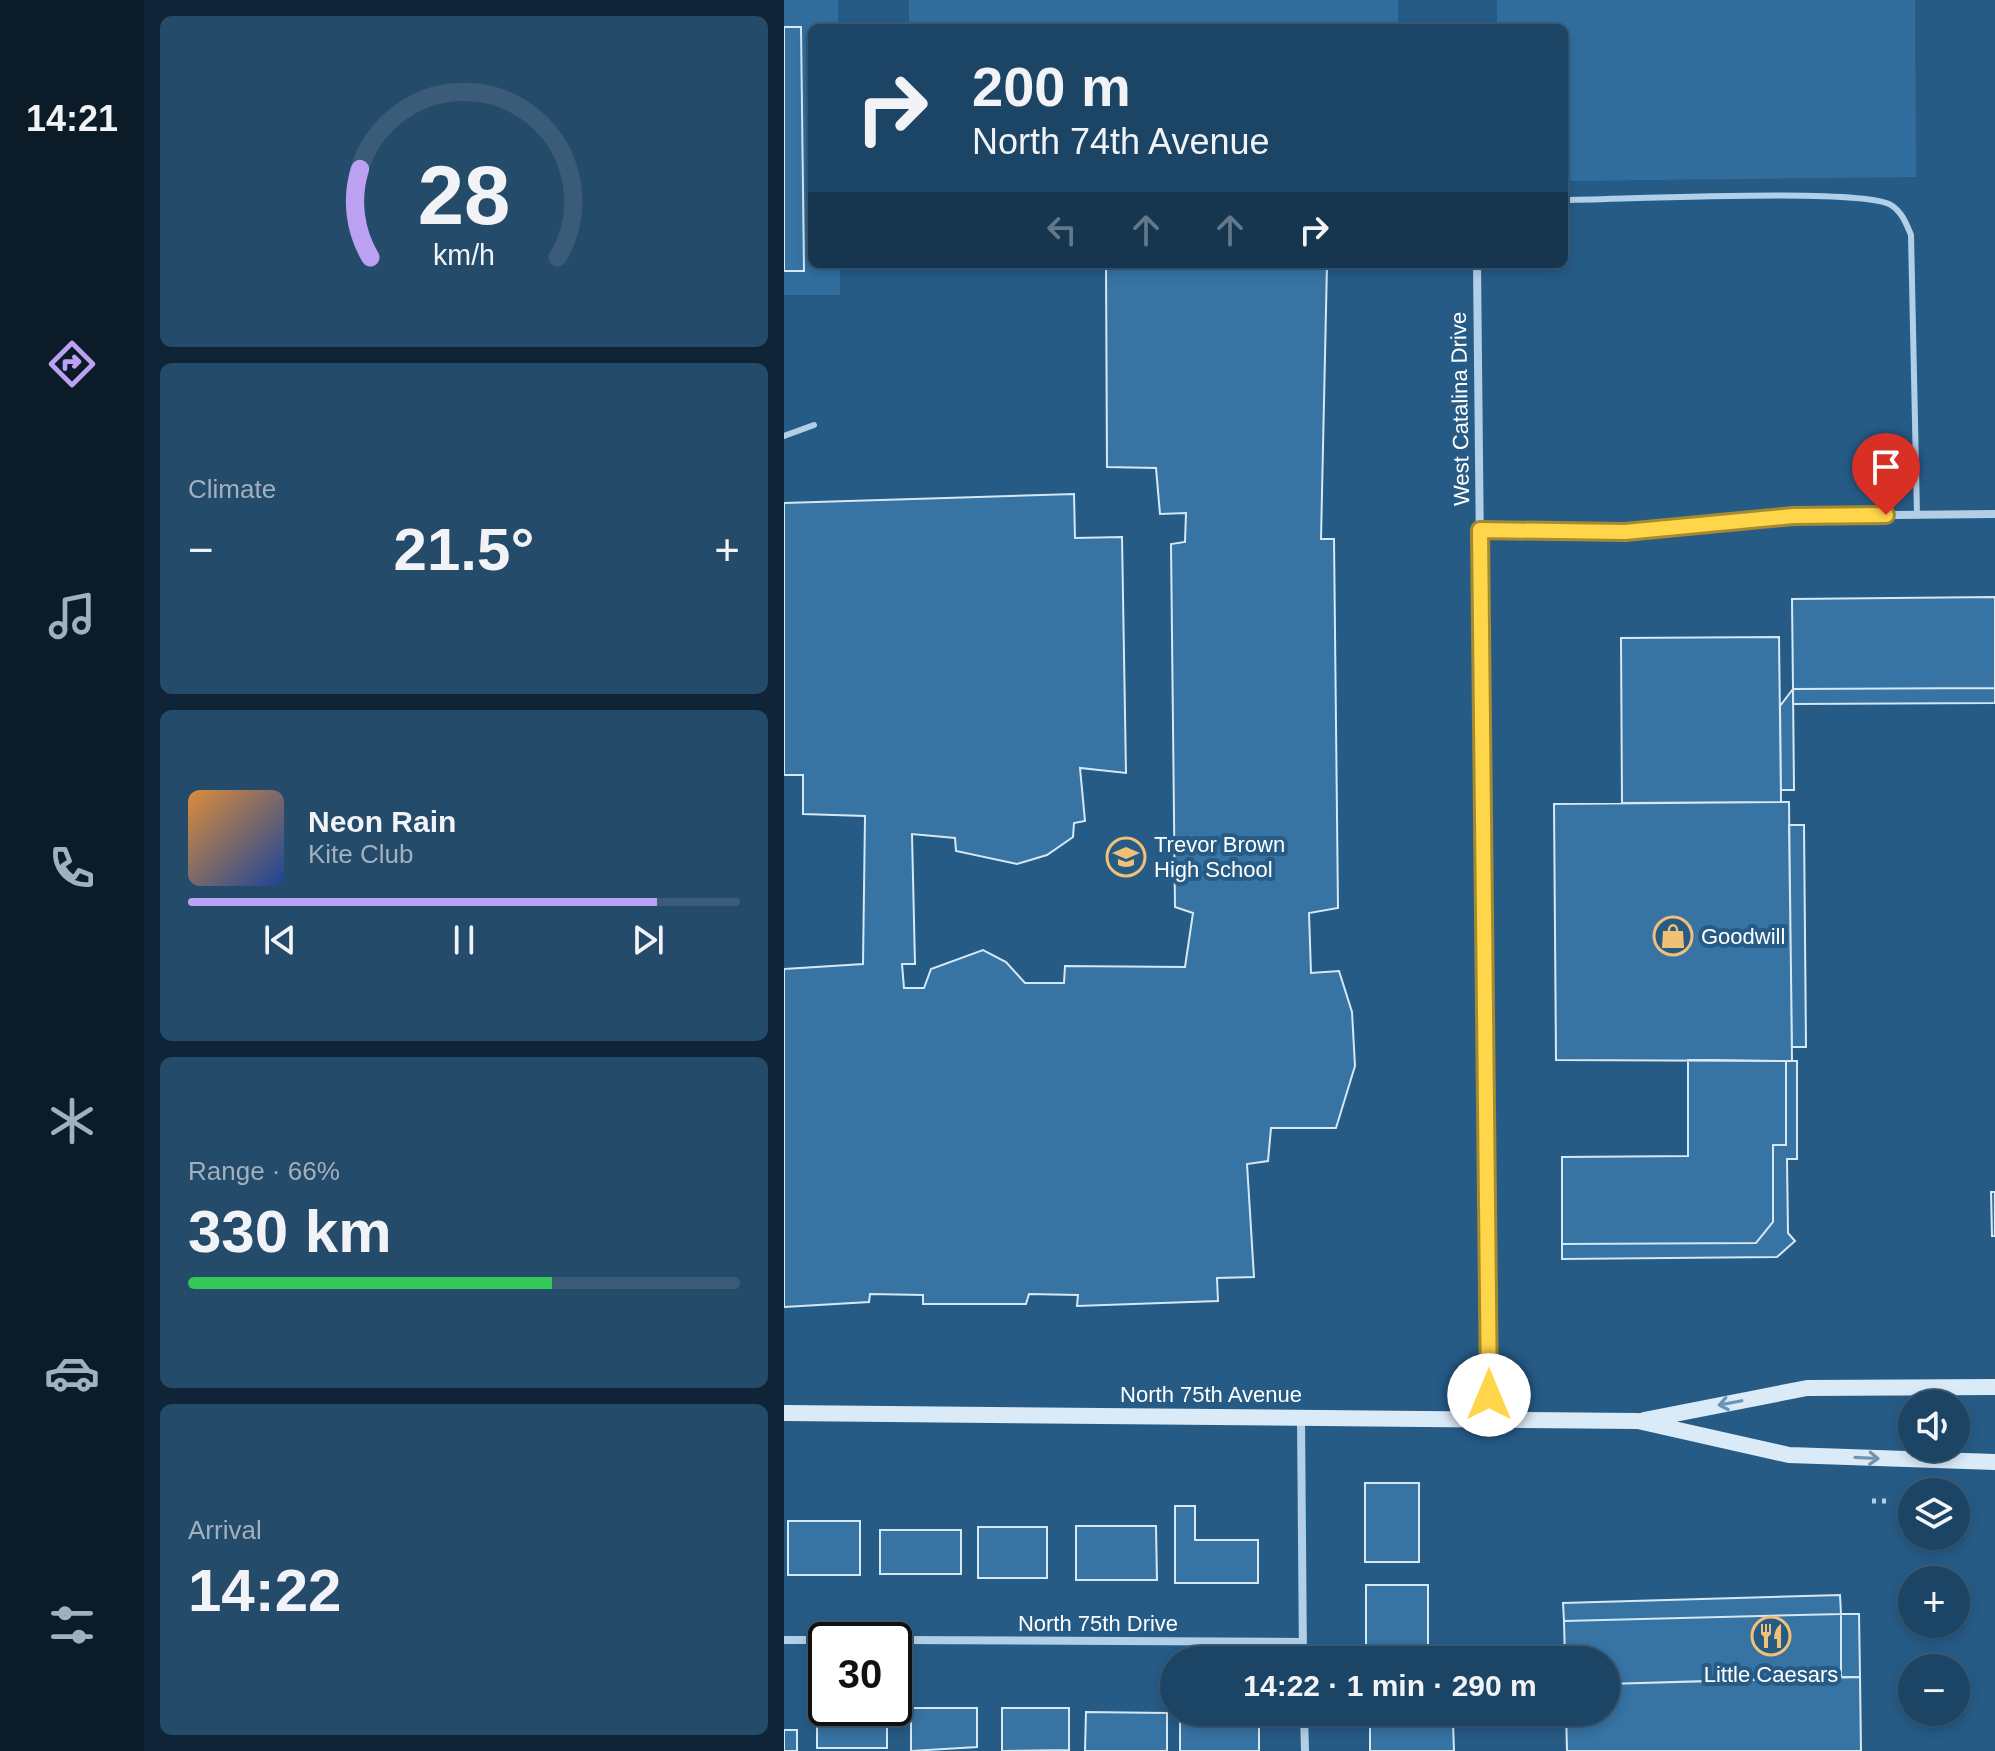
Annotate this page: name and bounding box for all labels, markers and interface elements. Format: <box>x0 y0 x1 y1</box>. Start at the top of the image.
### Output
text: 200 m <box>972 55 1131 118</box>
icon: right <box>840 56 944 160</box>
text: 14:21 <box>26 98 118 139</box>
text: North 74th Avenue <box>972 121 1270 162</box>
text: 28 <box>418 148 510 241</box>
icon: left <box>1040 208 1084 252</box>
icon: ahead <box>1124 208 1168 252</box>
icon: ahead <box>1208 208 1252 252</box>
icon: right <box>1292 208 1336 252</box>
text: km/h <box>433 239 495 271</box>
street label: West Catalina Drive <box>1446 312 1474 506</box>
icon: directions <box>44 336 100 392</box>
pin <box>1852 433 1920 515</box>
icon: arrive <box>1864 445 1908 489</box>
text: Climate <box>188 474 276 504</box>
text: 21.5° <box>394 516 534 583</box>
text: − <box>188 525 214 574</box>
text: + <box>714 525 740 574</box>
icon: music <box>44 588 100 644</box>
text: Neon Rain <box>308 805 456 838</box>
place label: Trevor Brown High School <box>1154 832 1285 882</box>
school or university icon: Trevor Brown High School <box>1105 836 1147 878</box>
text: Kite Club <box>308 839 414 869</box>
icon: phone <box>44 840 100 896</box>
shop icon: Goodwill <box>1652 915 1694 957</box>
icon: previous <box>258 918 302 962</box>
icon: pause <box>442 918 486 962</box>
icon: next <box>626 918 670 962</box>
place label: Goodwill <box>1701 924 1785 949</box>
icon: climate <box>44 1093 100 1149</box>
text: Range · 66% <box>188 1156 340 1186</box>
text: 330 km <box>188 1198 392 1265</box>
icon: car <box>44 1345 100 1401</box>
position arrow <box>1447 1353 1531 1437</box>
street label: North 75th Avenue <box>1120 1382 1302 1407</box>
map controls <box>1898 1390 1970 1726</box>
button: sound <box>1898 1390 1970 1462</box>
one-way arrow <box>1718 1396 1744 1411</box>
one-way arrow <box>1853 1451 1880 1466</box>
button: layers <box>1898 1478 1970 1550</box>
text: Arrival <box>188 1515 262 1545</box>
text: 14:22 <box>188 1557 341 1624</box>
button: + <box>1898 1566 1970 1638</box>
icon: filters <box>44 1597 100 1653</box>
street label: North 75th Drive <box>1018 1611 1178 1636</box>
restaurant icon: Little Caesars <box>1750 1615 1792 1657</box>
speed limit sign: 30 <box>808 1622 912 1726</box>
button: − <box>1898 1654 1970 1726</box>
place label: Little Caesars <box>1704 1662 1838 1687</box>
text: 14:22 · 1 min · 290 m <box>1243 1669 1537 1702</box>

